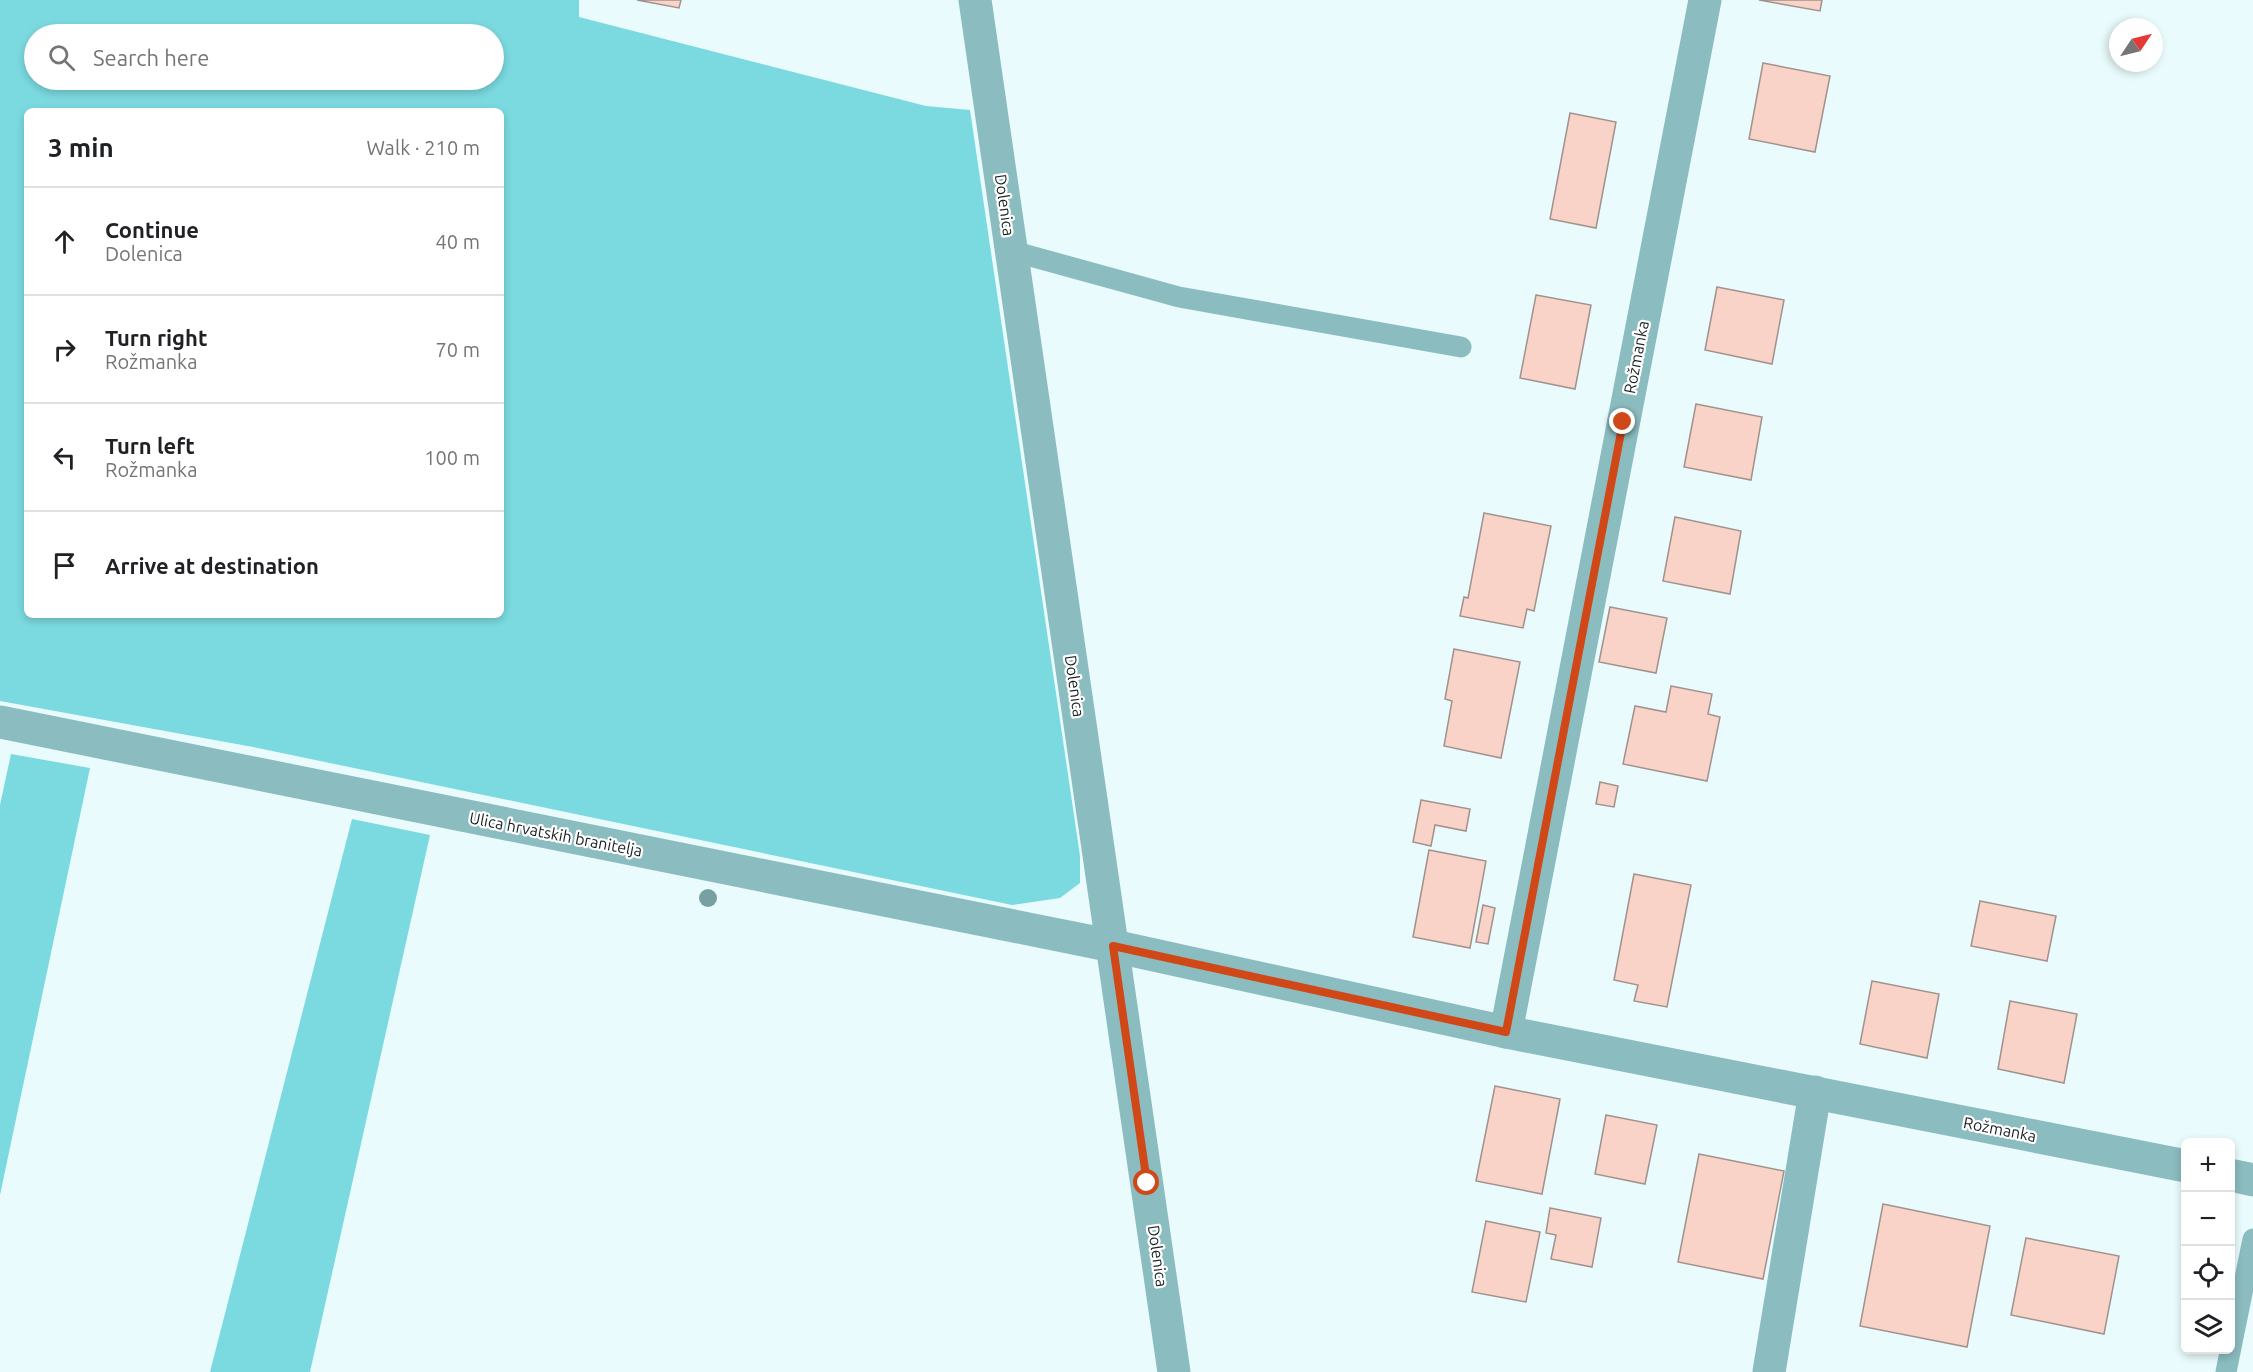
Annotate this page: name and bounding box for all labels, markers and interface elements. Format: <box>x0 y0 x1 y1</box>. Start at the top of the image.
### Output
north arrow <box>2109 18 2163 72</box>
search box <box>24 24 504 90</box>
icon: search <box>45 41 78 74</box>
text: Search here <box>93 45 209 70</box>
text: 3 min <box>48 133 114 162</box>
text: Walk · 210 m <box>367 136 480 159</box>
street label: Dolenica <box>992 173 1018 237</box>
text: Continue <box>105 217 199 242</box>
icon: ahead <box>48 225 81 258</box>
text: 40 m <box>436 230 480 253</box>
text: Dolenica <box>105 242 183 265</box>
street label: Rožmanka <box>1620 319 1652 395</box>
text: Turn right <box>105 325 207 350</box>
icon: right <box>48 333 81 366</box>
text: 70 m <box>436 338 480 361</box>
text: Rožmanka <box>105 350 197 373</box>
route end <box>1609 408 1635 434</box>
text: Turn left <box>105 433 195 458</box>
icon: left <box>48 441 81 474</box>
text: 100 m <box>424 446 480 469</box>
text: Rožmanka <box>105 458 197 481</box>
icon: arrive <box>48 549 81 582</box>
text: Arrive at destination <box>105 553 319 578</box>
street label: Dolenica <box>1062 654 1088 718</box>
street label: Ulica hrvatskih branitelja <box>468 808 644 860</box>
street label: Rožmanka <box>1962 1113 2038 1145</box>
map controls <box>2181 1138 2235 1354</box>
button: + <box>2181 1138 2235 1192</box>
route start <box>1133 1169 1159 1195</box>
button: − <box>2181 1192 2235 1246</box>
street label: Dolenica <box>1145 1224 1171 1288</box>
button: locate <box>2181 1246 2235 1300</box>
button: layers <box>2181 1300 2235 1354</box>

